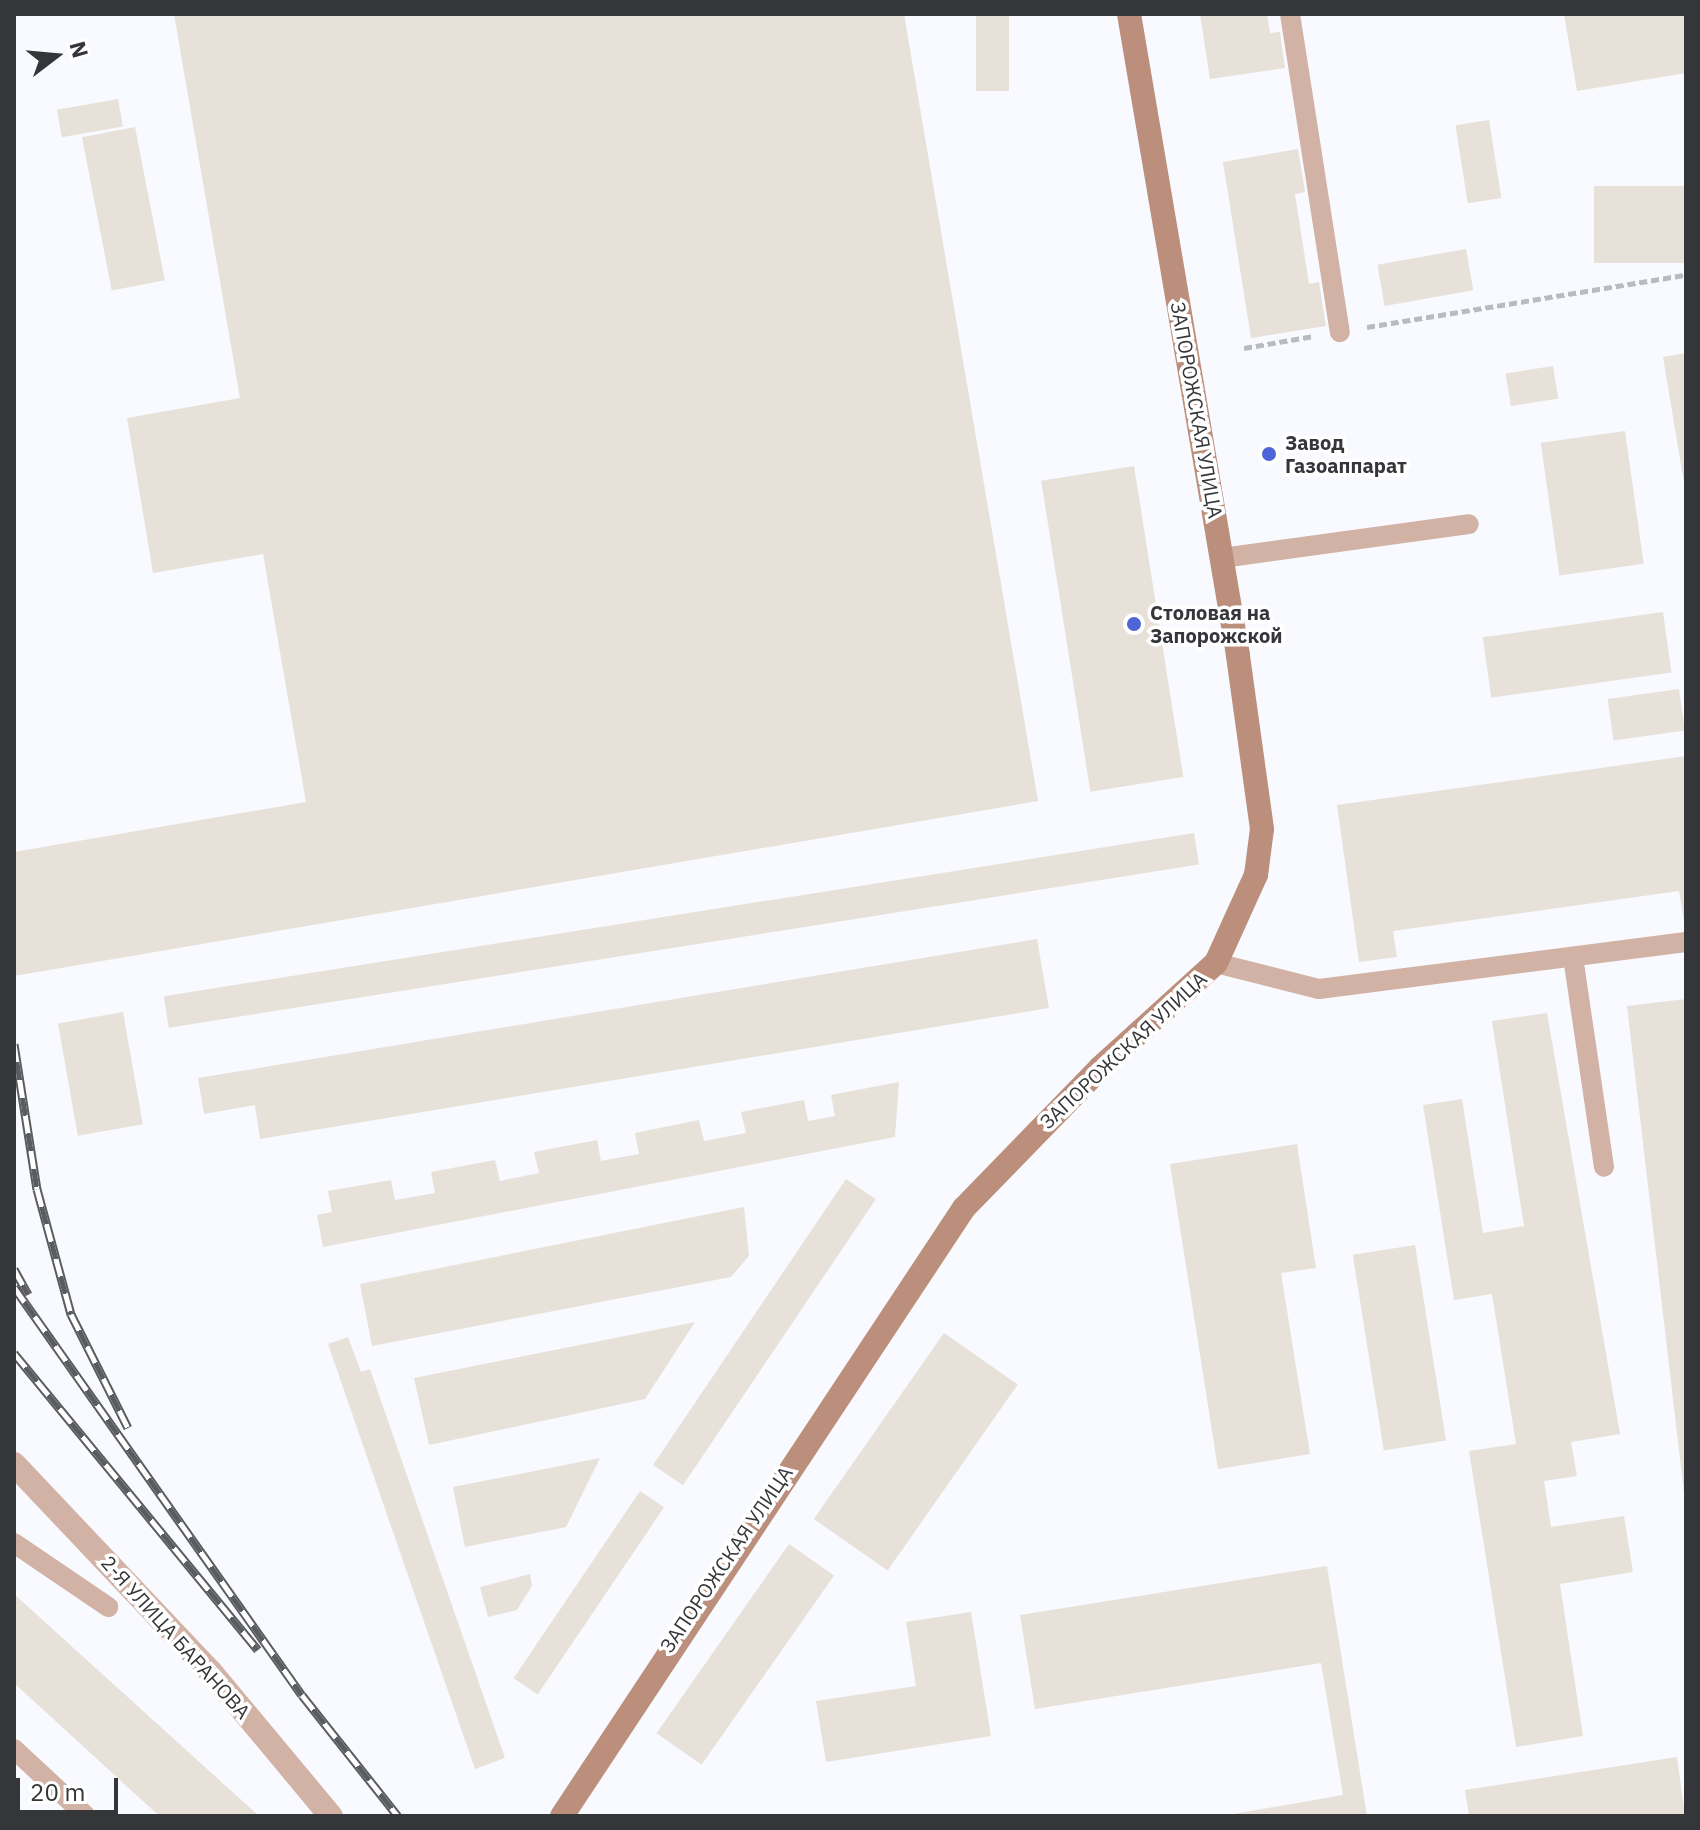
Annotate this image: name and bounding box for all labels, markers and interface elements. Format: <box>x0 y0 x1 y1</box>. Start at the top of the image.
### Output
north arrow <box>16 16 96 96</box>
text: N <box>63 38 96 61</box>
street label: ЗАПОРОЖСКАЯ УЛИЦА <box>1166 300 1228 520</box>
place label: Завод Газоаппарат <box>1285 430 1407 477</box>
marker: Завод Газоаппарат <box>1260 445 1278 463</box>
place label: Столовая на Запорожской <box>1150 600 1282 647</box>
marker: Столовая на Запорожской <box>1125 615 1143 633</box>
street label: ЗАПОРОЖСКАЯ УЛИЦА <box>1035 966 1211 1134</box>
street label: ЗАПОРОЖСКАЯ УЛИЦА <box>655 1461 797 1657</box>
street label: 2-Я УЛИЦА БАРАНОВА <box>96 1550 256 1724</box>
scale bar <box>20 1762 122 1812</box>
text: 20 m <box>30 1776 85 1808</box>

